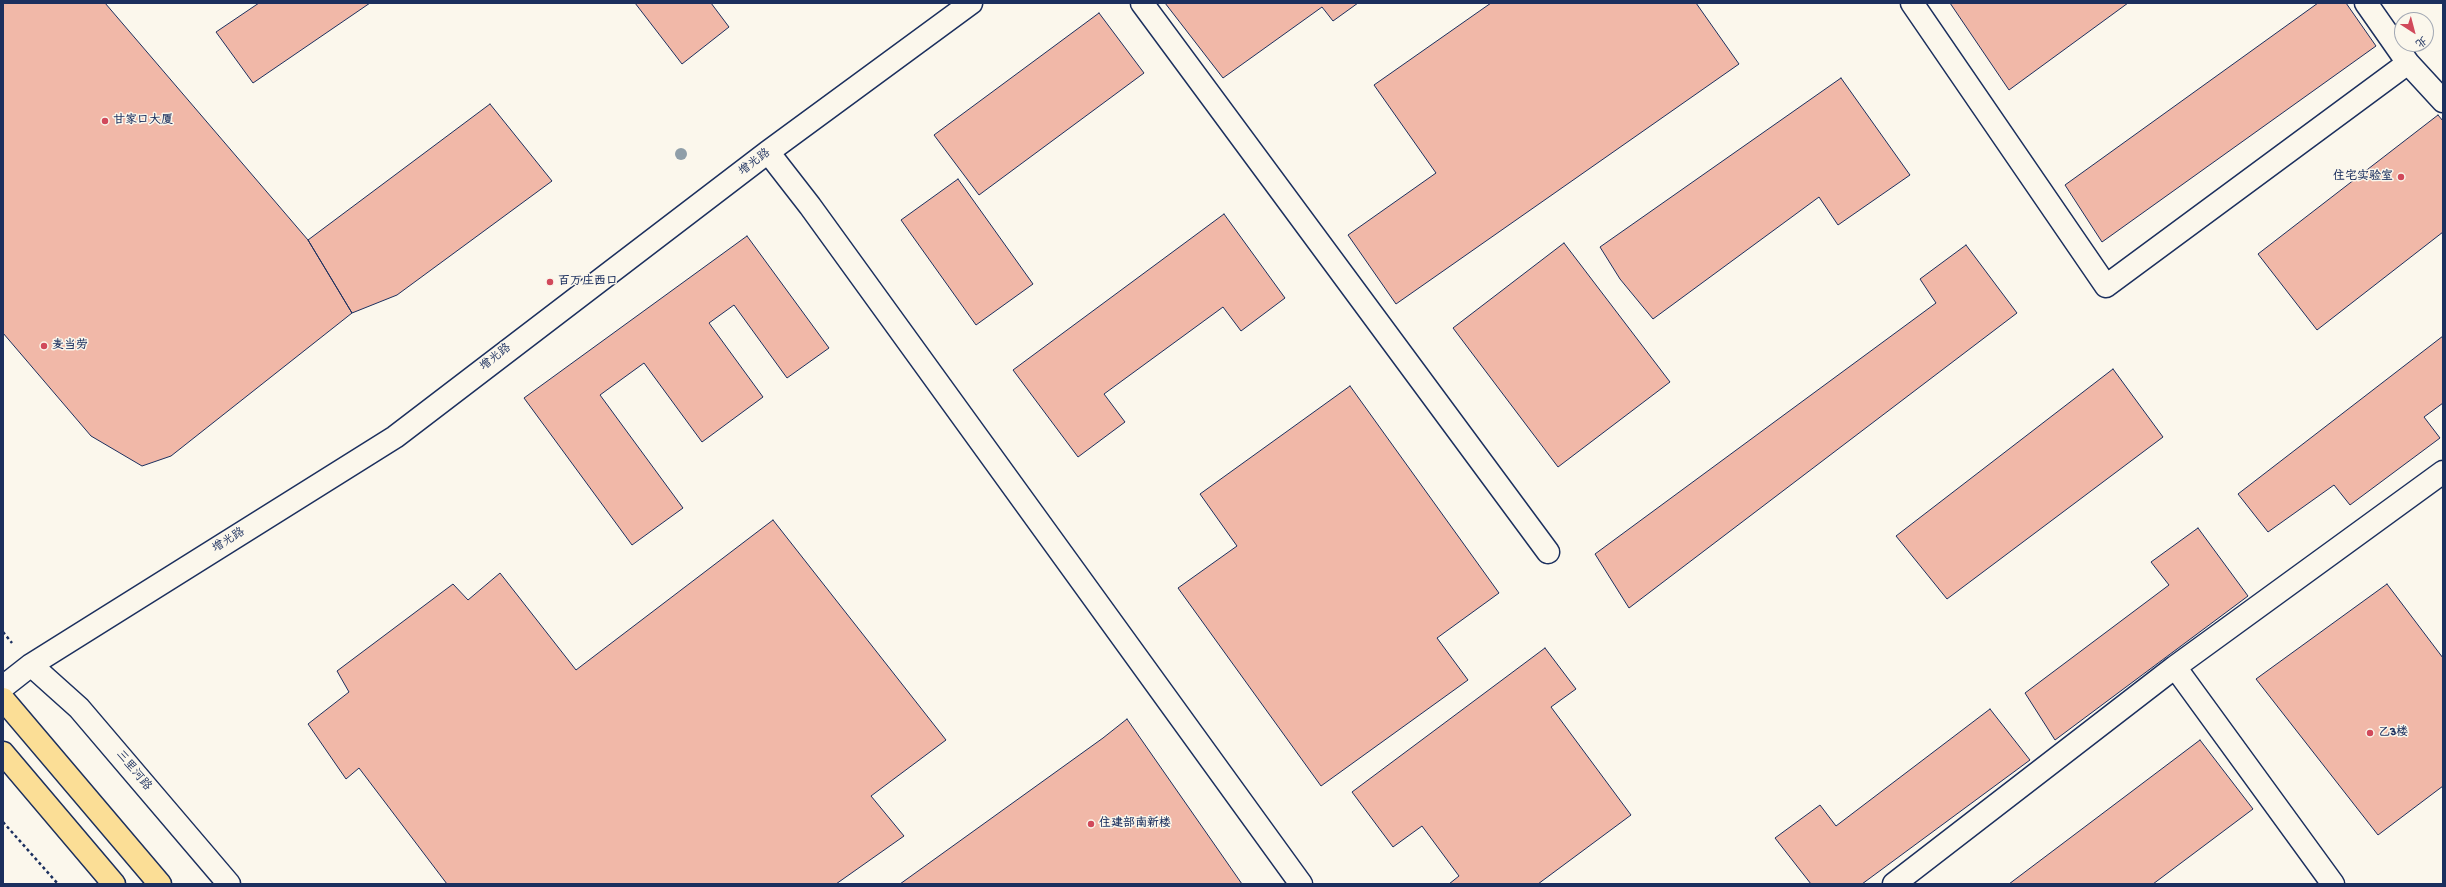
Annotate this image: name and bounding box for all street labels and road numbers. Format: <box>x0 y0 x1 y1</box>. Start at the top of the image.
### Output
street label: 增光路 <box>736 146 774 180</box>
street label: 增光路 <box>477 341 515 375</box>
street label: 增光路 <box>210 525 248 557</box>
street label: 三里河路 <box>112 748 154 794</box>

